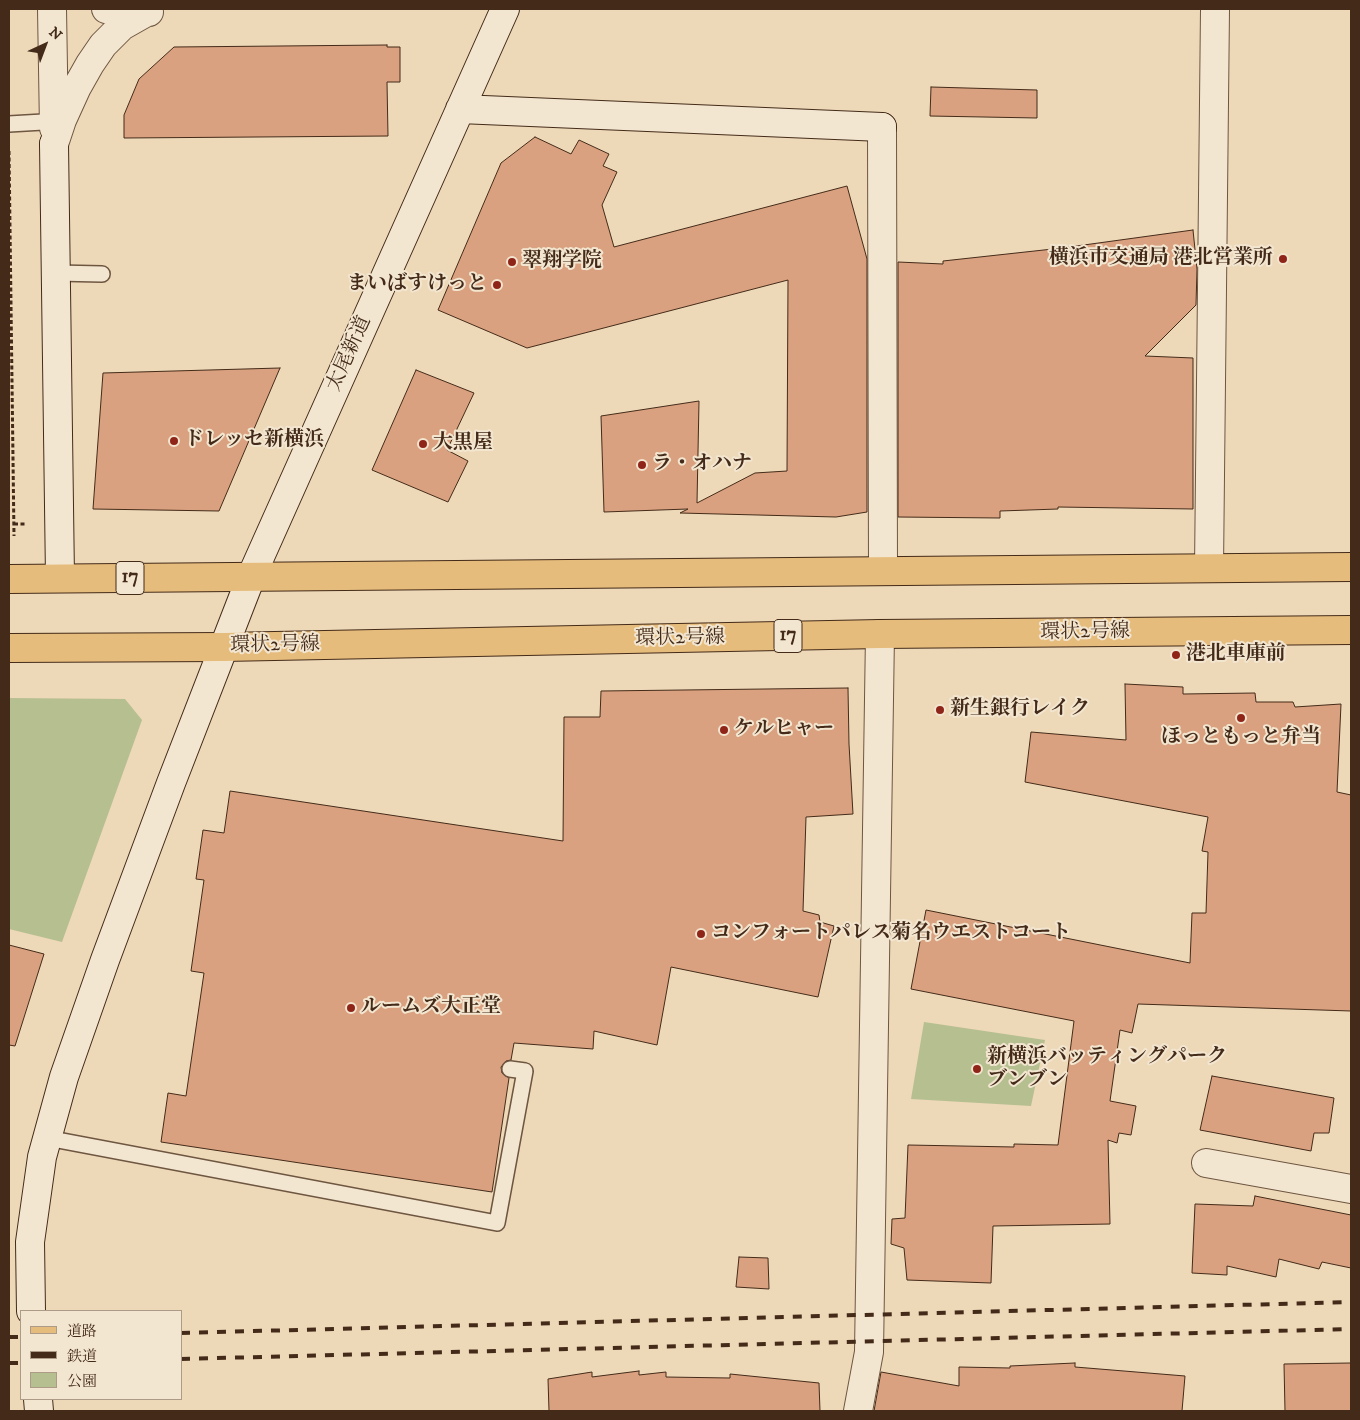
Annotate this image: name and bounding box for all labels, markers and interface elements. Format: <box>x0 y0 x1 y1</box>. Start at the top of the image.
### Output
north arrow <box>20 20 70 70</box>
text: N <box>45 24 66 45</box>
place label: 横浜市交通局 港北営業所 <box>1049 247 1273 271</box>
place label: 翠翔学院 <box>522 250 602 274</box>
marker: 横浜市交通局 港北営業所 <box>1277 253 1289 265</box>
marker: 翠翔学院 <box>506 256 518 268</box>
place label: まいばすけっと <box>347 273 487 297</box>
marker: まいばすけっと <box>491 279 503 291</box>
street label: 太尾新道 <box>323 313 377 395</box>
place label: ドレッセ新横浜 <box>184 429 324 453</box>
place label: 大黒屋 <box>433 432 493 456</box>
marker: ドレッセ新横浜 <box>168 435 180 447</box>
marker: 大黒屋 <box>417 438 429 450</box>
place label: ラ・オハナ <box>652 453 752 477</box>
marker: ラ・オハナ <box>636 459 648 471</box>
road number: 17 <box>116 562 144 594</box>
road number: 17 <box>774 620 802 652</box>
street label: 環状2号線 <box>1040 620 1130 646</box>
street label: 環状2号線 <box>635 626 725 652</box>
street label: 環状2号線 <box>230 633 320 659</box>
place label: 港北車庫前 <box>1186 643 1286 667</box>
marker: 港北車庫前 <box>1170 649 1182 661</box>
place label: 新生銀行レイク <box>950 698 1090 722</box>
marker: 新生銀行レイク <box>934 704 946 716</box>
marker: ほっともっと弁当 <box>1235 712 1247 724</box>
place label: ケルヒャー <box>734 718 834 742</box>
marker: ケルヒャー <box>718 724 730 736</box>
place label: ほっともっと弁当 <box>1161 726 1321 750</box>
place label: コンフォートパレス菊名ウエストコート <box>711 922 1071 946</box>
marker: コンフォートパレス菊名ウエストコート <box>695 928 707 940</box>
place label: ルームズ大正堂 <box>361 996 501 1020</box>
marker: ルームズ大正堂 <box>345 1002 357 1014</box>
place label: 新横浜バッティングパーク ブンブン <box>987 1046 1227 1093</box>
marker: 新横浜バッティングパーク ブンブン <box>971 1063 983 1075</box>
legend <box>20 1310 182 1400</box>
text: 道路 <box>67 1322 97 1341</box>
text: 鉄道 <box>67 1347 97 1366</box>
text: 公園 <box>67 1372 97 1391</box>

